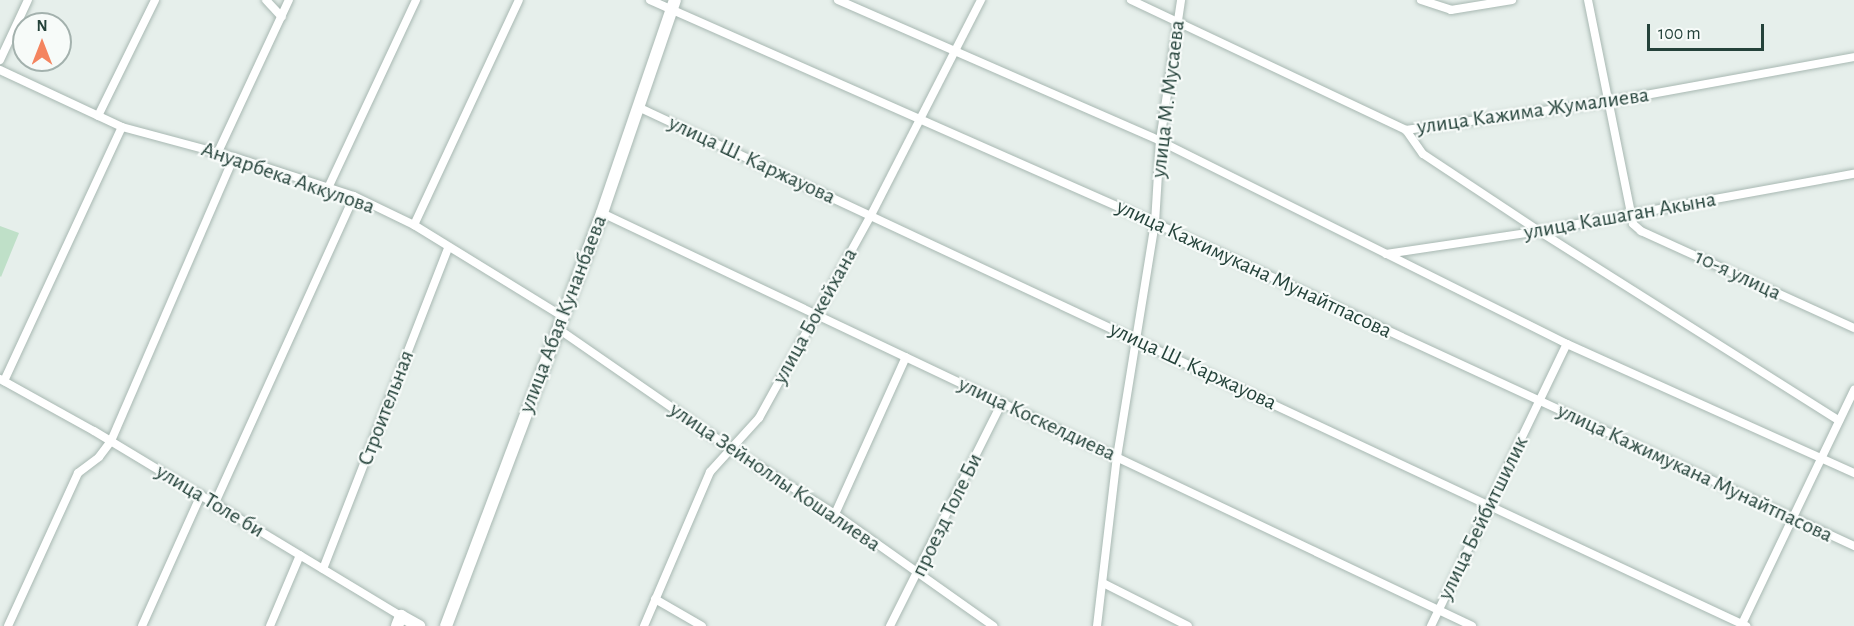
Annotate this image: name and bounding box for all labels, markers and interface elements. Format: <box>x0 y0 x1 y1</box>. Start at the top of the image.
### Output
north arrow <box>12 12 72 72</box>
scale bar <box>1650 12 1767 50</box>
text: N <box>36 18 48 34</box>
street label: улица М. Мусаева <box>1145 19 1191 179</box>
text: 100 m <box>1658 25 1701 43</box>
street label: улица Кажима Жумалиева <box>1415 82 1651 140</box>
street label: улица Ш. Каржауова <box>664 110 840 210</box>
street label: Ануарбека Аккулова <box>198 136 378 220</box>
street label: улица Кашаган Акына <box>1522 186 1718 246</box>
street label: улица Кажимукана Мунайтпасова <box>1112 193 1396 345</box>
street label: улица Абая Кунанбаева <box>513 212 613 416</box>
street label: улица Бокейхана <box>767 243 863 389</box>
street label: 10-я улица <box>1691 244 1785 306</box>
street label: улица Ш. Каржауова <box>1105 316 1281 416</box>
street label: Строительная <box>352 346 420 470</box>
street label: улица Коскелдиева <box>954 371 1120 467</box>
street label: улица Зейноллы Кошалиева <box>664 396 886 558</box>
street label: улица Кажимукана Мунайтпасова <box>1553 397 1837 549</box>
street label: улица Бейбитшилик <box>1432 432 1534 604</box>
street label: проезд Толе Би <box>906 449 988 581</box>
street label: улица Толе би <box>151 458 269 544</box>

